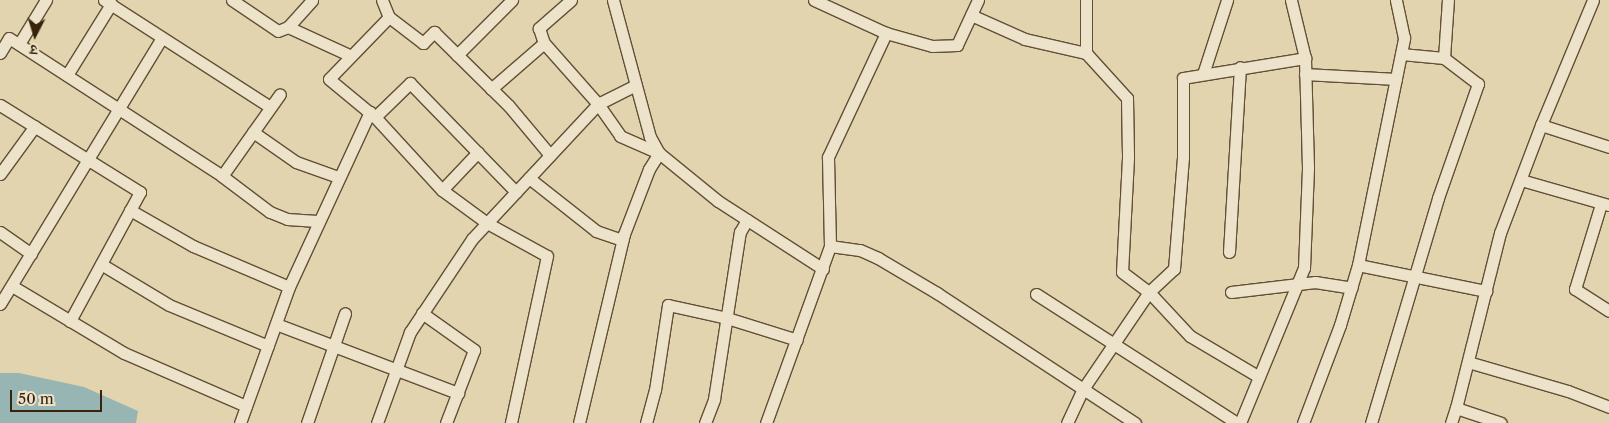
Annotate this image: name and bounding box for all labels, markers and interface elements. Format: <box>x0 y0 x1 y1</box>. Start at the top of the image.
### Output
north arrow <box>10 10 60 60</box>
text: उ <box>29 41 38 59</box>
scale bar <box>12 380 105 412</box>
text: 50 m <box>18 389 54 408</box>

